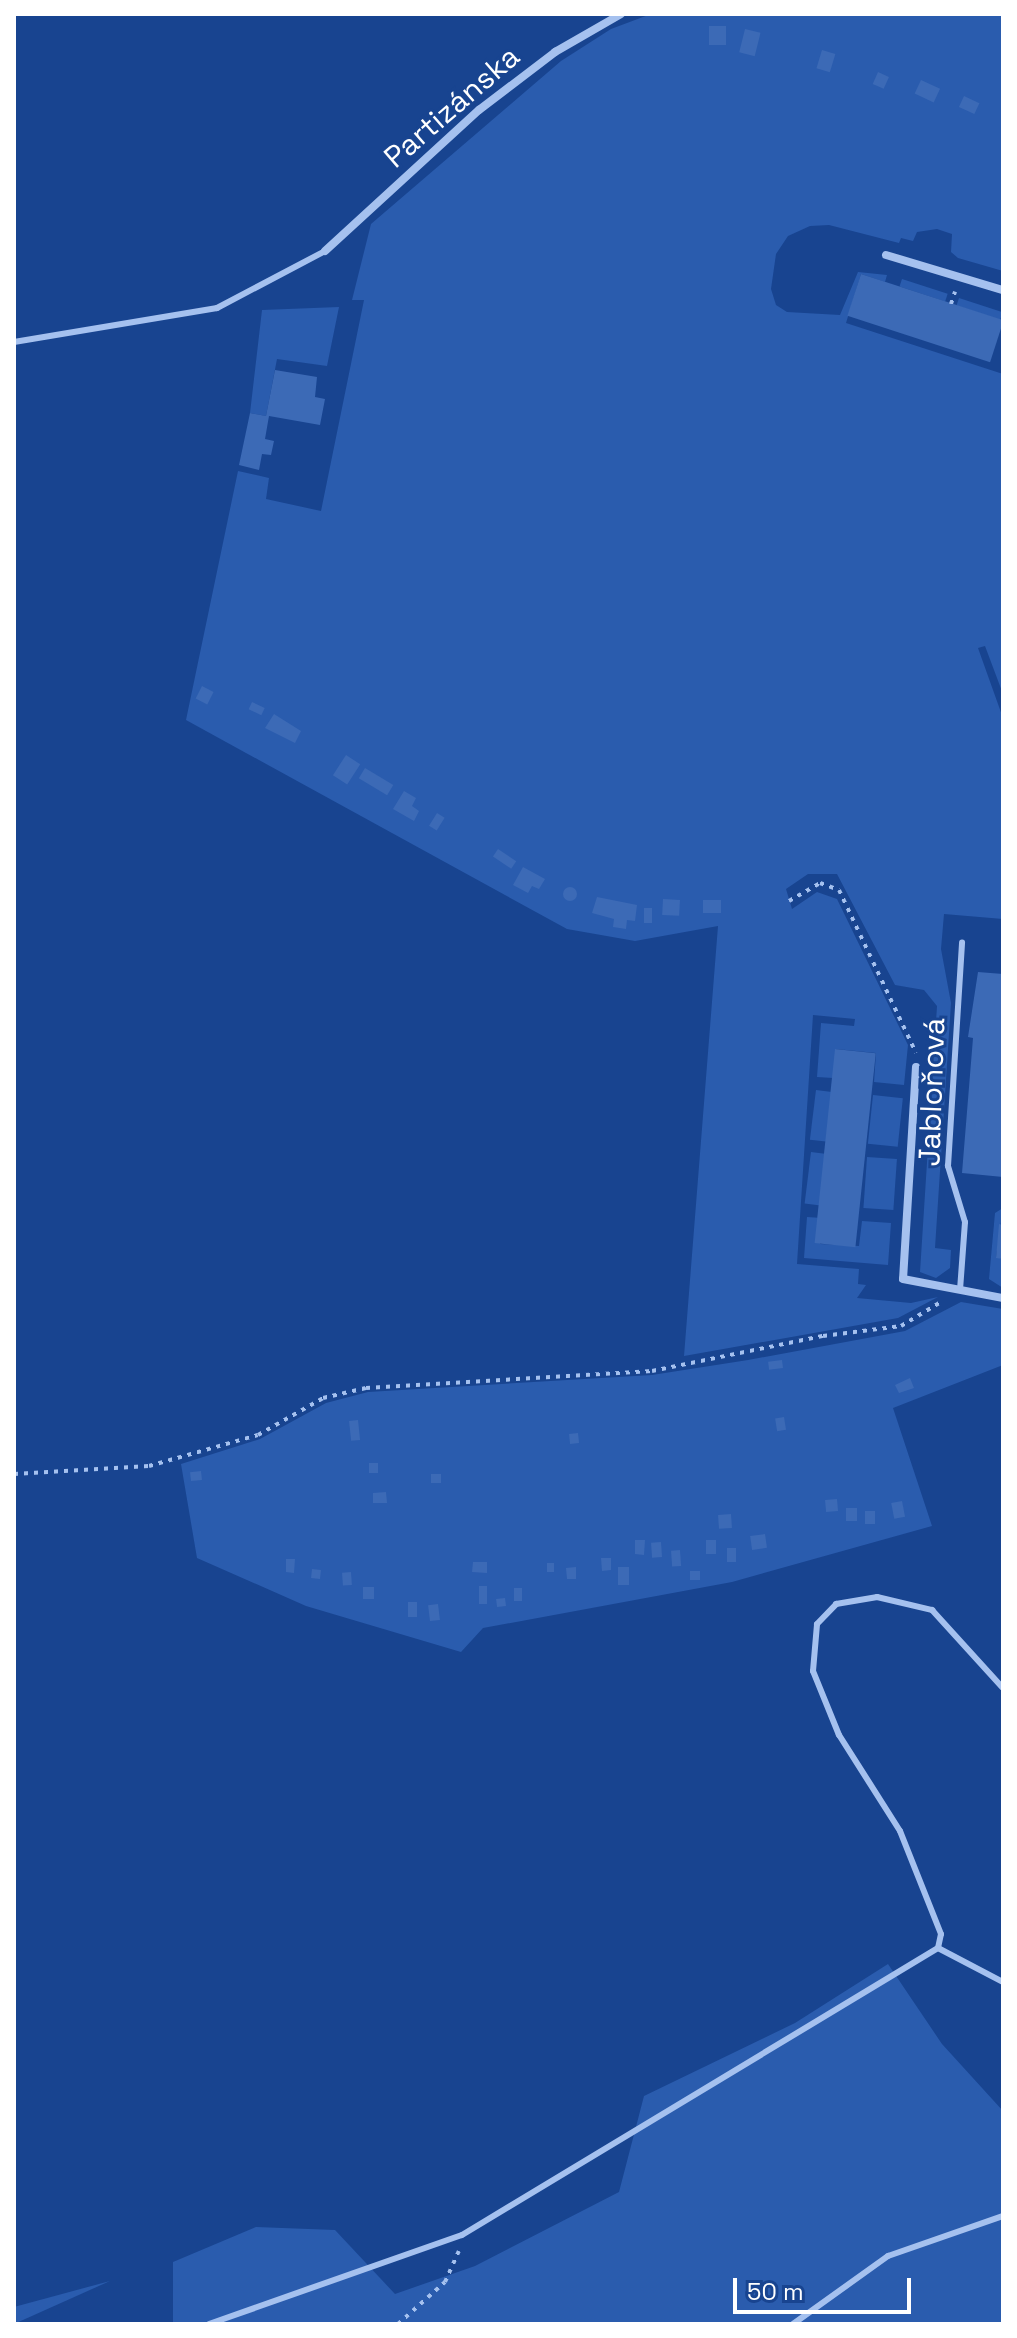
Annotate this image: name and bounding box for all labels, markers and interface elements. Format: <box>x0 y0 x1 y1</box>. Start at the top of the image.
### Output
street label: Partizánska <box>377 38 527 176</box>
street label: Jabloňová <box>911 1017 953 1167</box>
scale bar <box>737 2262 915 2312</box>
text: 50 m <box>747 2276 804 2307</box>

